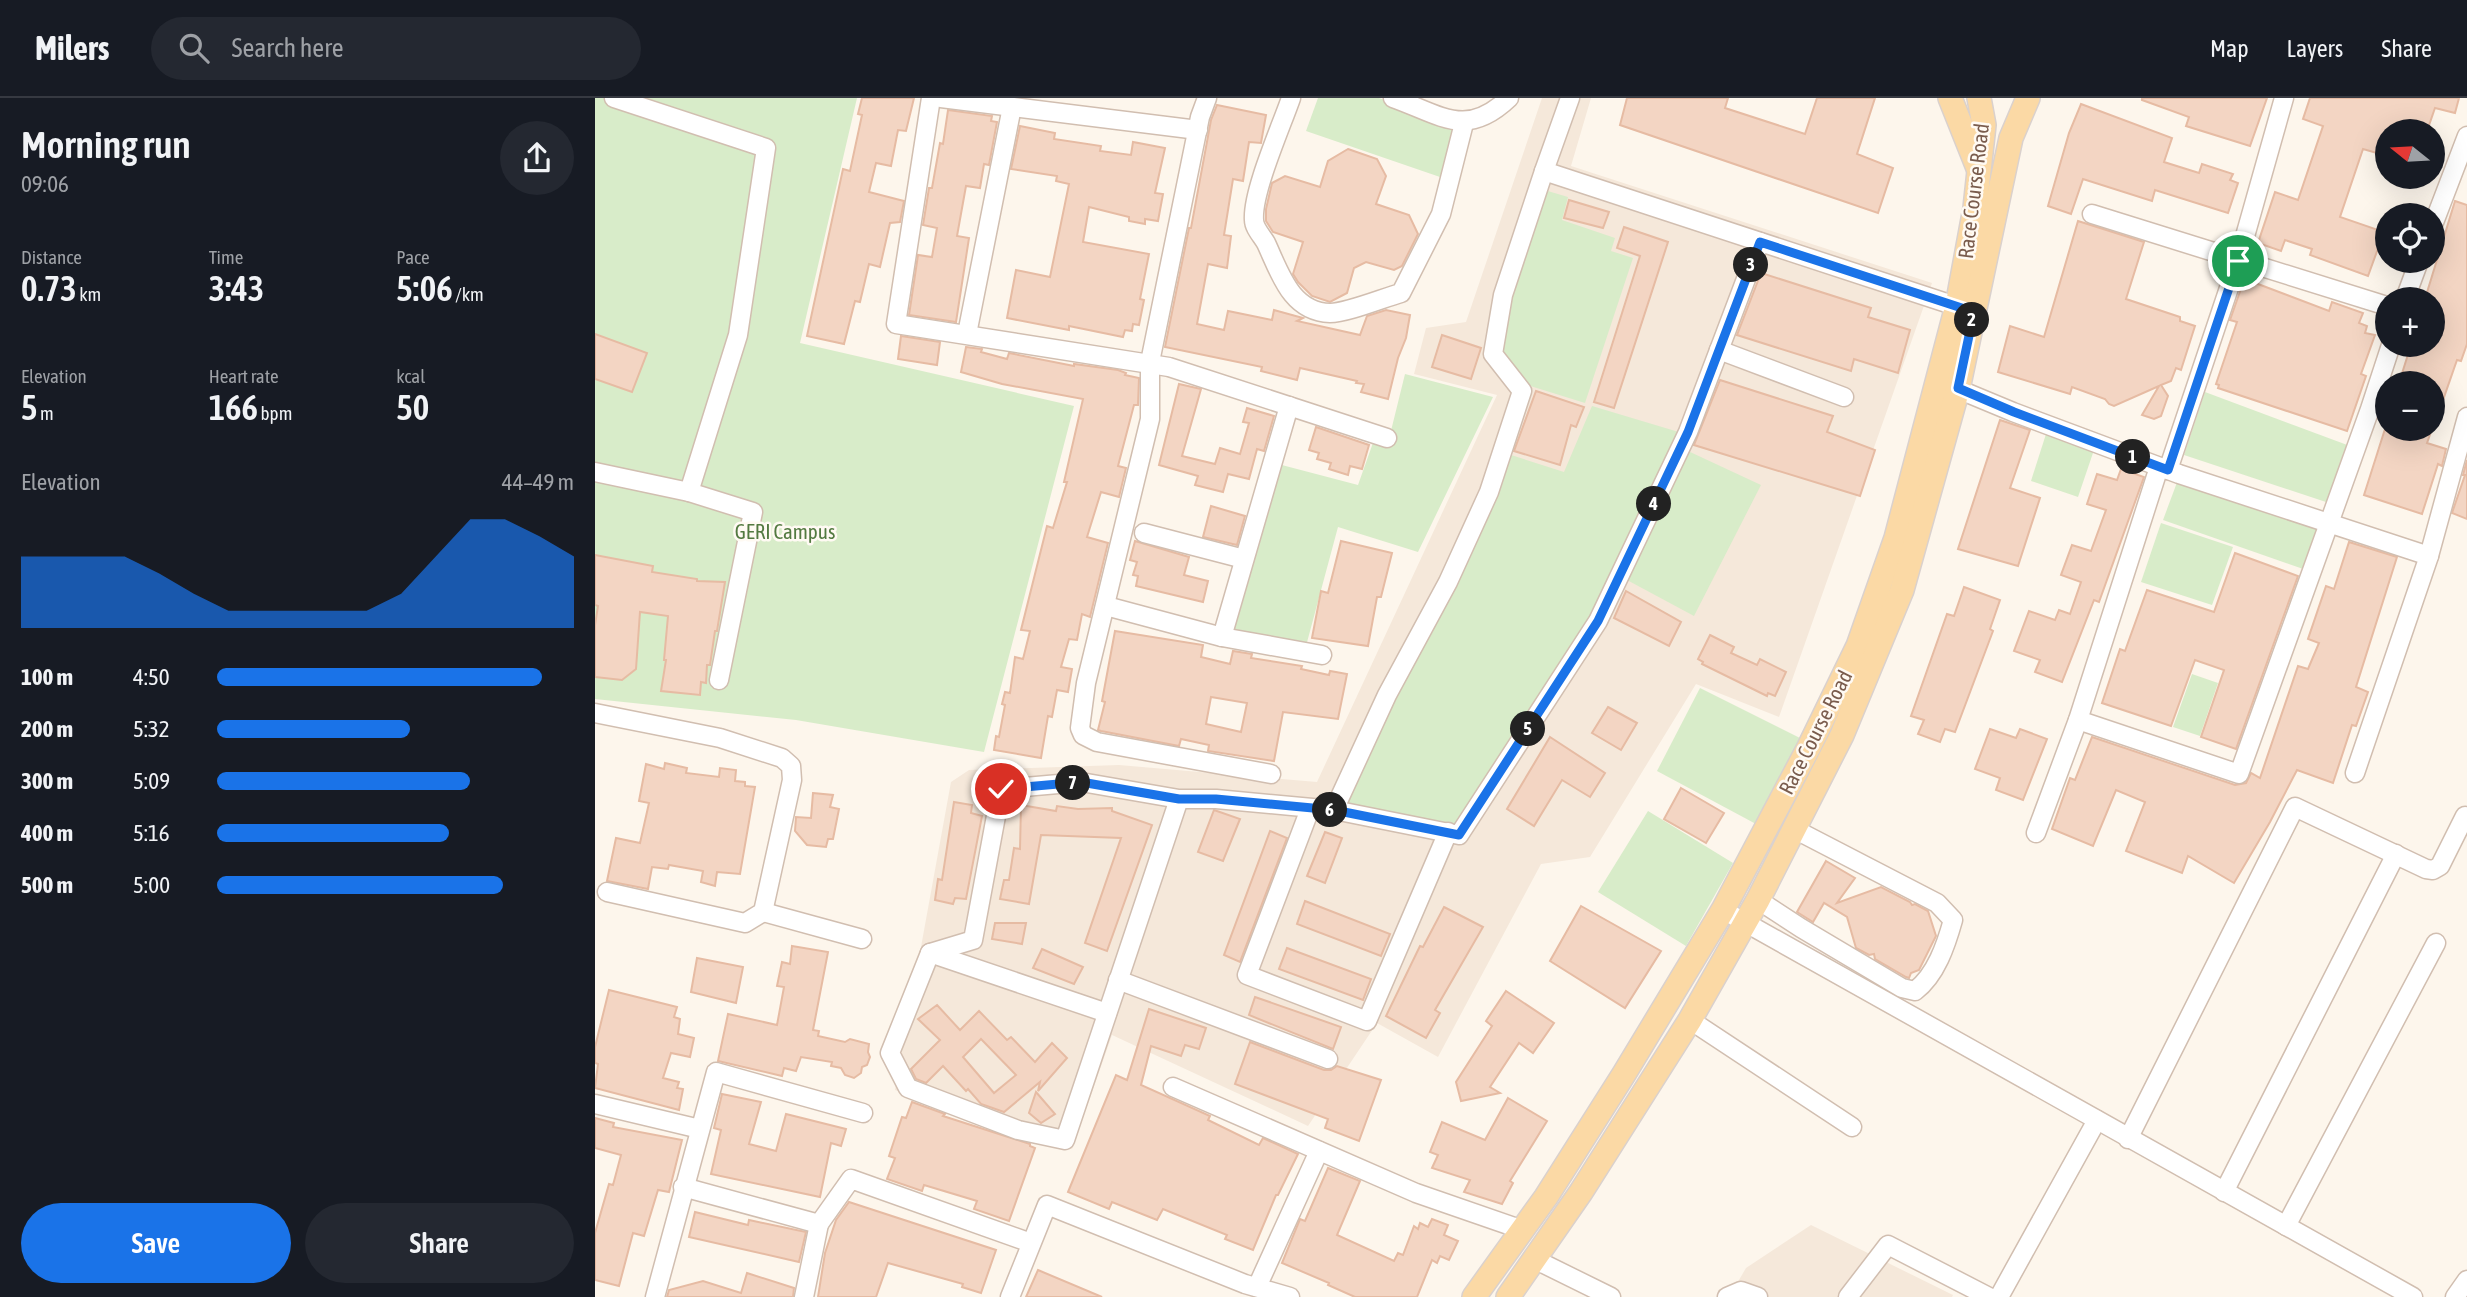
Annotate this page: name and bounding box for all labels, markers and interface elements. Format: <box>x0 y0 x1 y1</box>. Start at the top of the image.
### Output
search box <box>151 17 641 80</box>
text: Milers <box>35 29 109 67</box>
icon: search <box>175 29 213 67</box>
text: Search here <box>231 33 344 63</box>
text: Map <box>2210 35 2249 62</box>
text: Layers <box>2287 35 2343 62</box>
text: Share <box>2381 35 2432 62</box>
north arrow <box>2375 119 2445 189</box>
map controls <box>2375 119 2445 441</box>
button: share <box>500 121 574 195</box>
street label: Race Course Road <box>1953 122 1993 260</box>
text: Morning run <box>21 123 191 166</box>
text: 09:06 <box>21 171 69 197</box>
button: locate <box>2375 203 2445 273</box>
pin <box>2208 231 2268 291</box>
icon: arrive <box>2219 242 2257 280</box>
text: Distance <box>21 246 82 268</box>
text: Time <box>209 246 243 268</box>
text: Pace <box>396 246 430 268</box>
pin: 3 <box>1733 248 1769 282</box>
text: 3 <box>1746 253 1755 275</box>
text: 0.73 <box>21 268 77 308</box>
text: 3:43 <box>209 268 264 308</box>
text: 5:06 <box>396 268 453 308</box>
text: km <box>77 283 101 305</box>
text: /km <box>453 283 484 305</box>
button: + <box>2375 287 2445 357</box>
pin: 2 <box>1955 302 1989 338</box>
text: 2 <box>1967 308 1976 330</box>
text: Elevation <box>21 365 87 387</box>
text: Heart rate <box>209 365 279 387</box>
text: kcal <box>396 365 425 387</box>
button: − <box>2375 371 2445 441</box>
text: 5 <box>21 387 37 427</box>
text: 166 <box>209 387 258 427</box>
text: 50 <box>396 387 429 427</box>
text: m <box>37 402 54 424</box>
text: bpm <box>258 402 292 424</box>
pin: 1 <box>2115 440 2151 474</box>
text: 1 <box>2128 445 2137 467</box>
text: Elevation <box>21 469 101 495</box>
text: 44–49 m <box>502 469 574 495</box>
pin: 4 <box>1637 486 1671 522</box>
text: 4 <box>1649 492 1658 514</box>
park label: GERI Campus <box>735 519 835 543</box>
text: 100 m <box>21 664 73 690</box>
text: 4:50 <box>133 664 170 690</box>
street label: Race Course Road <box>1773 666 1857 798</box>
pin: 5 <box>1511 712 1545 746</box>
text: 200 m <box>21 716 73 742</box>
text: 5:32 <box>133 716 170 742</box>
text: 5 <box>1523 717 1532 739</box>
pin <box>971 759 1031 819</box>
pin: 7 <box>1056 766 1091 800</box>
text: 300 m <box>21 768 73 794</box>
text: 5:09 <box>133 768 170 794</box>
icon: check <box>982 770 1020 808</box>
text: 7 <box>1068 771 1077 793</box>
pin: 6 <box>1313 792 1347 828</box>
text: 6 <box>1325 798 1334 820</box>
text: 400 m <box>21 820 73 846</box>
text: 5:16 <box>133 820 170 846</box>
text: 500 m <box>21 872 73 898</box>
text: 5:00 <box>133 872 170 898</box>
button: Save <box>21 1203 291 1283</box>
button: Share <box>305 1203 574 1283</box>

